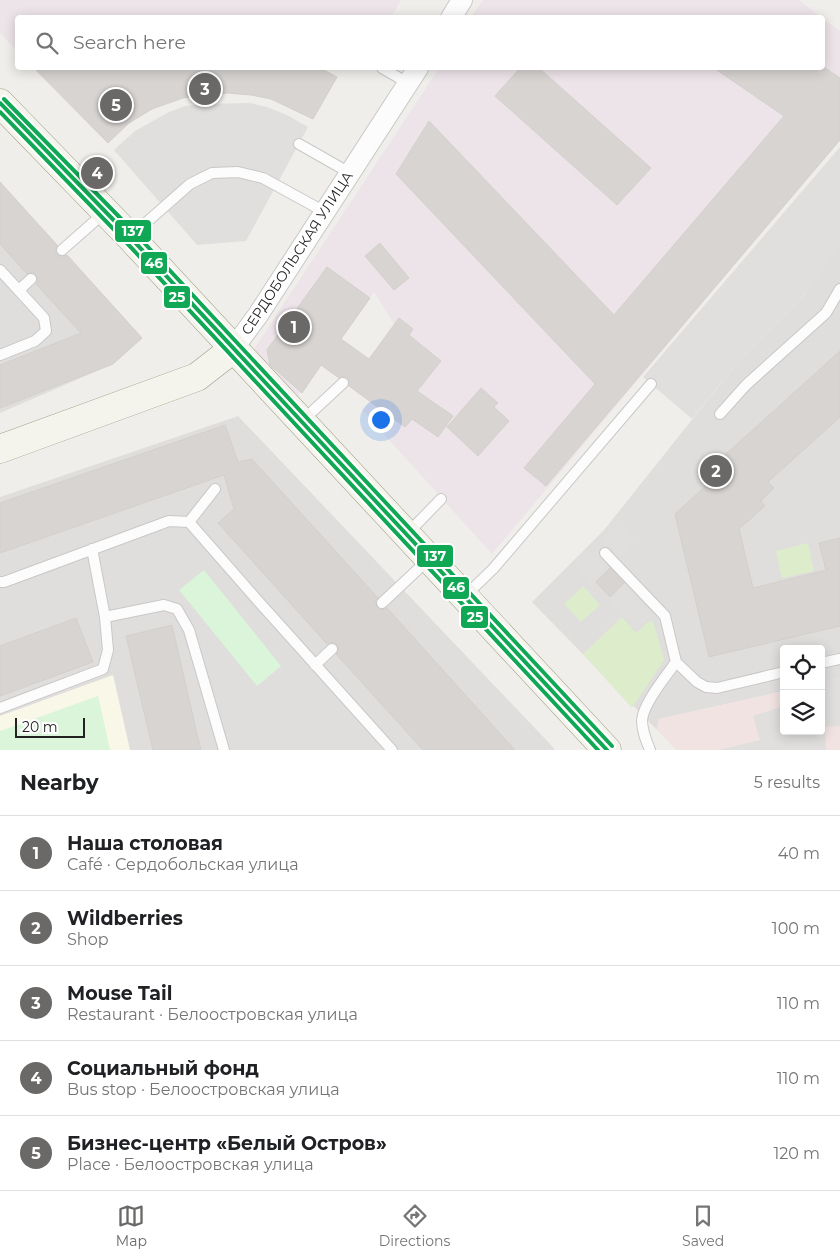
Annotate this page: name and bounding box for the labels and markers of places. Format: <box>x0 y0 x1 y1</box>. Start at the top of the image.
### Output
pin: 3 <box>189 70 221 108</box>
pin: 5 <box>100 86 132 124</box>
pin: 4 <box>81 154 113 192</box>
pin: 1 <box>278 308 310 346</box>
pin: 2 <box>700 452 732 490</box>

